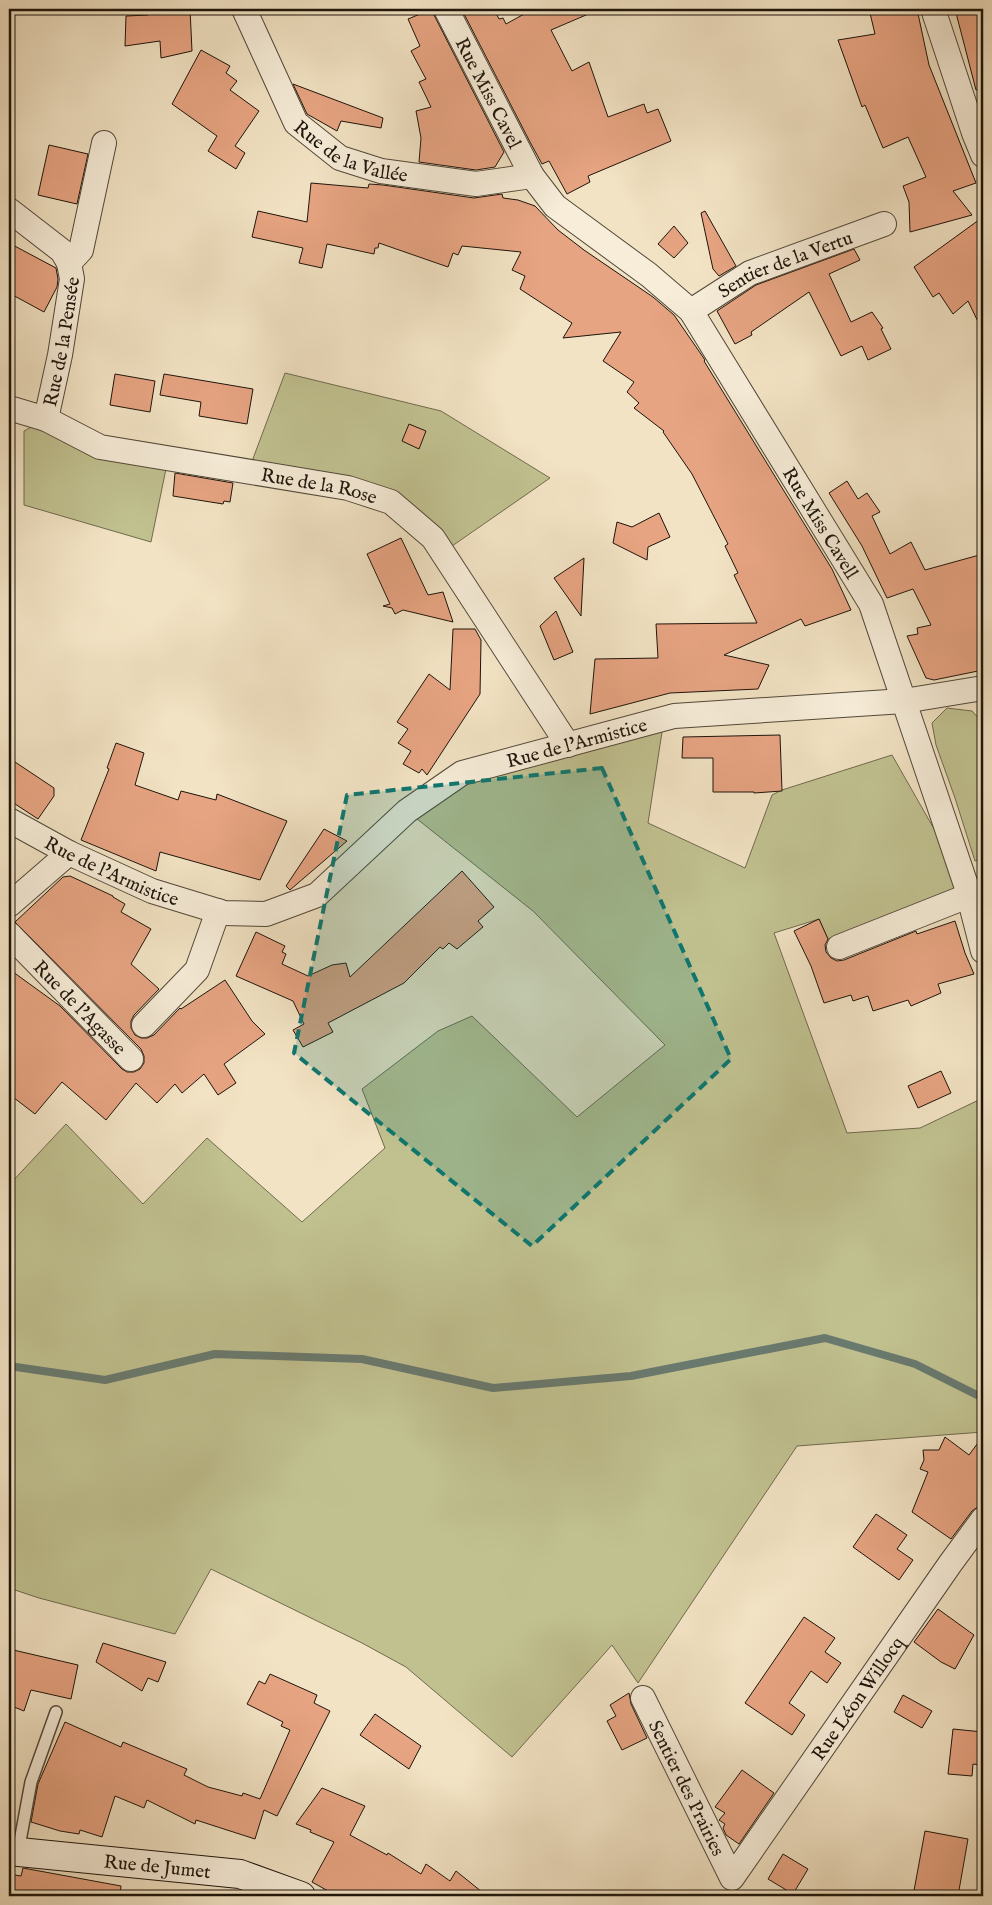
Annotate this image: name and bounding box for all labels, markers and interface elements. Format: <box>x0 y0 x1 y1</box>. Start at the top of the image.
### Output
street label: Rue Miss Cavel <box>449 34 526 154</box>
street label: Rue de la Vallée <box>288 116 409 189</box>
street label: Sentier de la Vertu <box>714 227 856 304</box>
street label: Rue de la Pensée <box>39 275 86 409</box>
street label: Rue Miss Cavell <box>776 463 863 585</box>
street label: Rue de la Rose <box>259 464 380 511</box>
street label: Rue de l'Armistice <box>504 714 650 775</box>
street label: Rue de l'Armistice <box>40 832 181 913</box>
street label: Rue de l'Agasse <box>27 956 131 1061</box>
street label: Rue Léon Willocq <box>807 1632 910 1766</box>
street label: Sentier des Prairies <box>642 1717 729 1860</box>
street label: Rue de Jumet <box>103 1851 212 1885</box>

